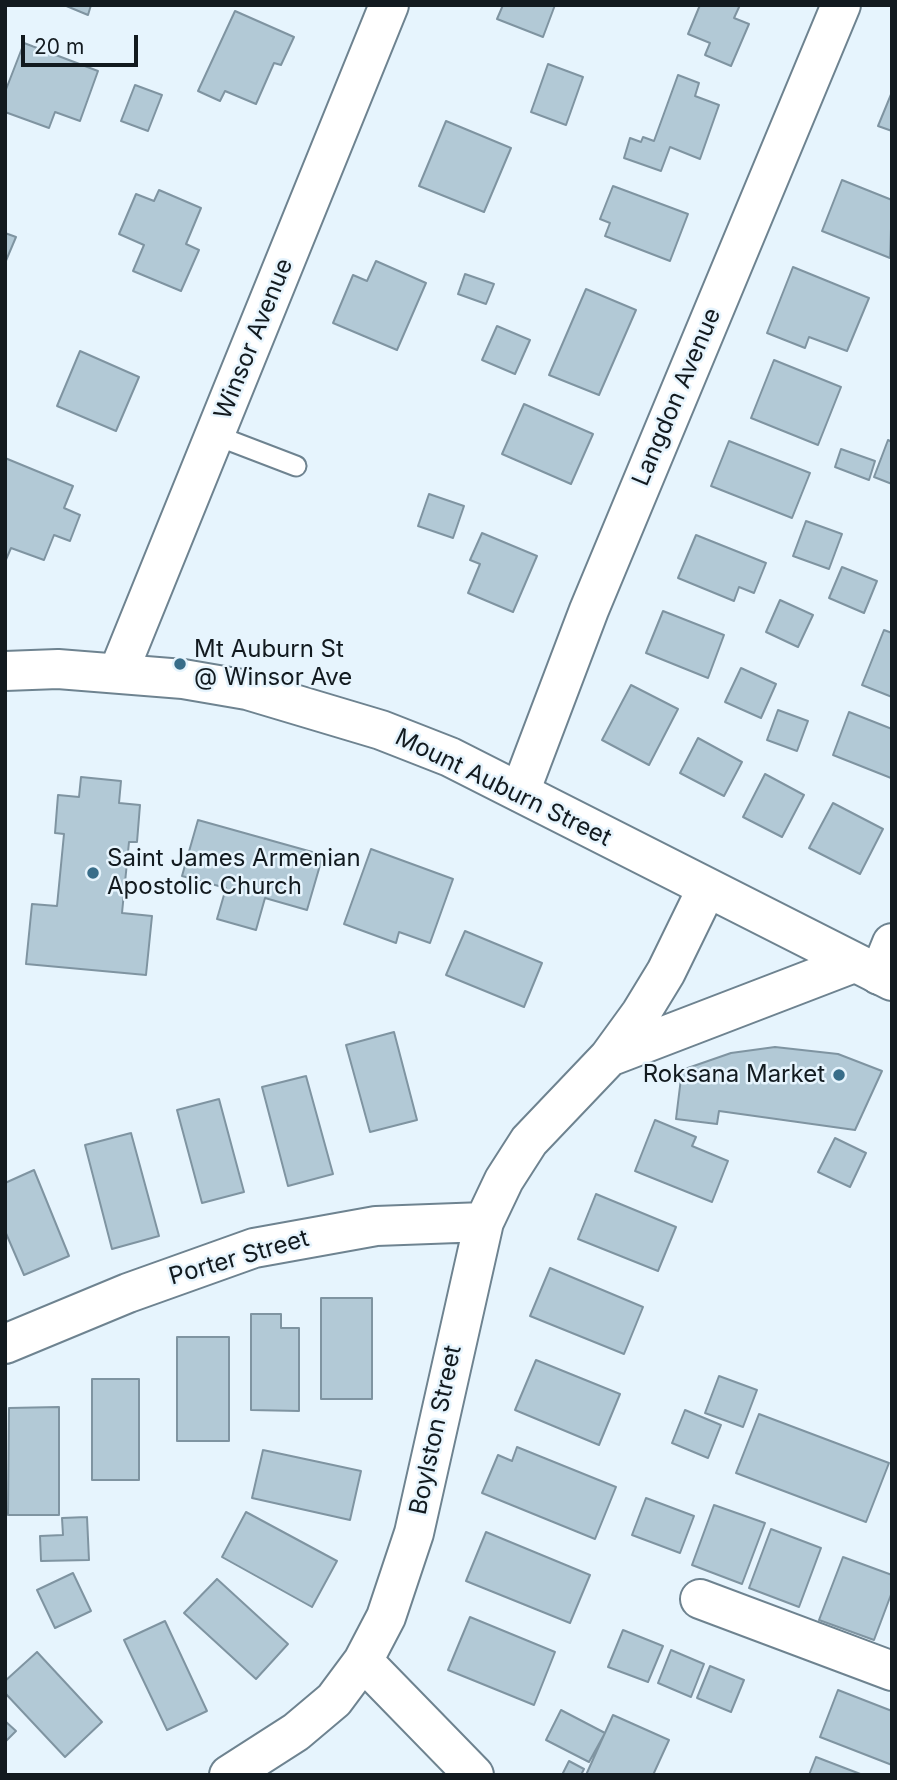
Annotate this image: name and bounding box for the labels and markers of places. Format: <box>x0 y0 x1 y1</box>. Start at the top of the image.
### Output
place label: Mt Auburn St @ Winsor Ave <box>194 636 352 692</box>
marker: Mt Auburn St @ Winsor Ave <box>172 656 188 672</box>
place label: Saint James Armenian Apostolic Church <box>107 845 361 901</box>
marker: Saint James Armenian Apostolic Church <box>85 865 101 881</box>
place label: Roksana Market <box>643 1061 825 1089</box>
marker: Roksana Market <box>831 1067 847 1083</box>

